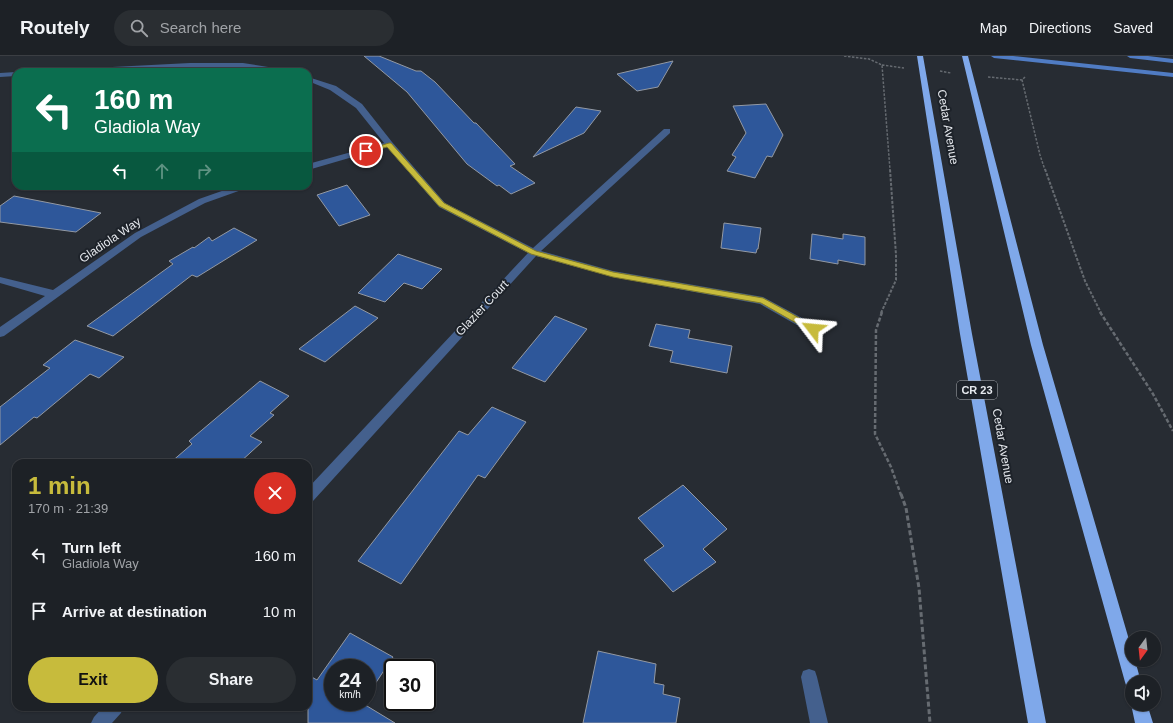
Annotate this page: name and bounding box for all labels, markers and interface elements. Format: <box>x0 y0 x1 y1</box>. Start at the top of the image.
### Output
search box <box>114 10 394 46</box>
text: Routely <box>20 17 90 38</box>
icon: search <box>128 17 150 39</box>
text: Search here <box>160 19 241 36</box>
text: Map <box>980 20 1007 36</box>
text: Directions <box>1029 20 1091 36</box>
text: Saved <box>1113 20 1153 36</box>
icon: left <box>28 84 80 136</box>
text: 160 m <box>94 84 173 115</box>
street label: Cedar Avenue <box>935 88 962 166</box>
text: Gladiola Way <box>94 117 200 137</box>
pin <box>349 134 383 168</box>
icon: arrive <box>355 140 377 162</box>
icon: left <box>109 160 131 182</box>
icon: ahead <box>151 160 173 182</box>
icon: right <box>193 160 215 182</box>
street label: Gladiola Way <box>77 214 143 266</box>
street label: Glazier Court <box>453 277 512 339</box>
position arrow <box>792 308 834 350</box>
road number: CR 23 <box>957 381 997 399</box>
street label: Cedar Avenue <box>990 407 1017 485</box>
text: 1 min <box>28 472 91 499</box>
button: close <box>254 472 296 514</box>
text: 170 m · 21:39 <box>28 501 108 516</box>
text: Turn left <box>62 539 121 556</box>
icon: left <box>28 544 50 566</box>
text: 160 m <box>254 547 296 564</box>
text: Gladiola Way <box>62 556 139 571</box>
icon: arrive <box>28 600 50 622</box>
text: Arrive at destination <box>62 603 207 620</box>
text: 10 m <box>263 603 296 620</box>
north arrow <box>1125 631 1161 667</box>
map controls <box>1125 631 1161 711</box>
button: Exit <box>28 657 158 703</box>
button: Share <box>166 657 296 703</box>
speed limit sign: 30 <box>384 659 436 711</box>
text: 24 <box>339 669 361 691</box>
button: sound <box>1125 675 1161 711</box>
text: km/h <box>339 689 361 700</box>

